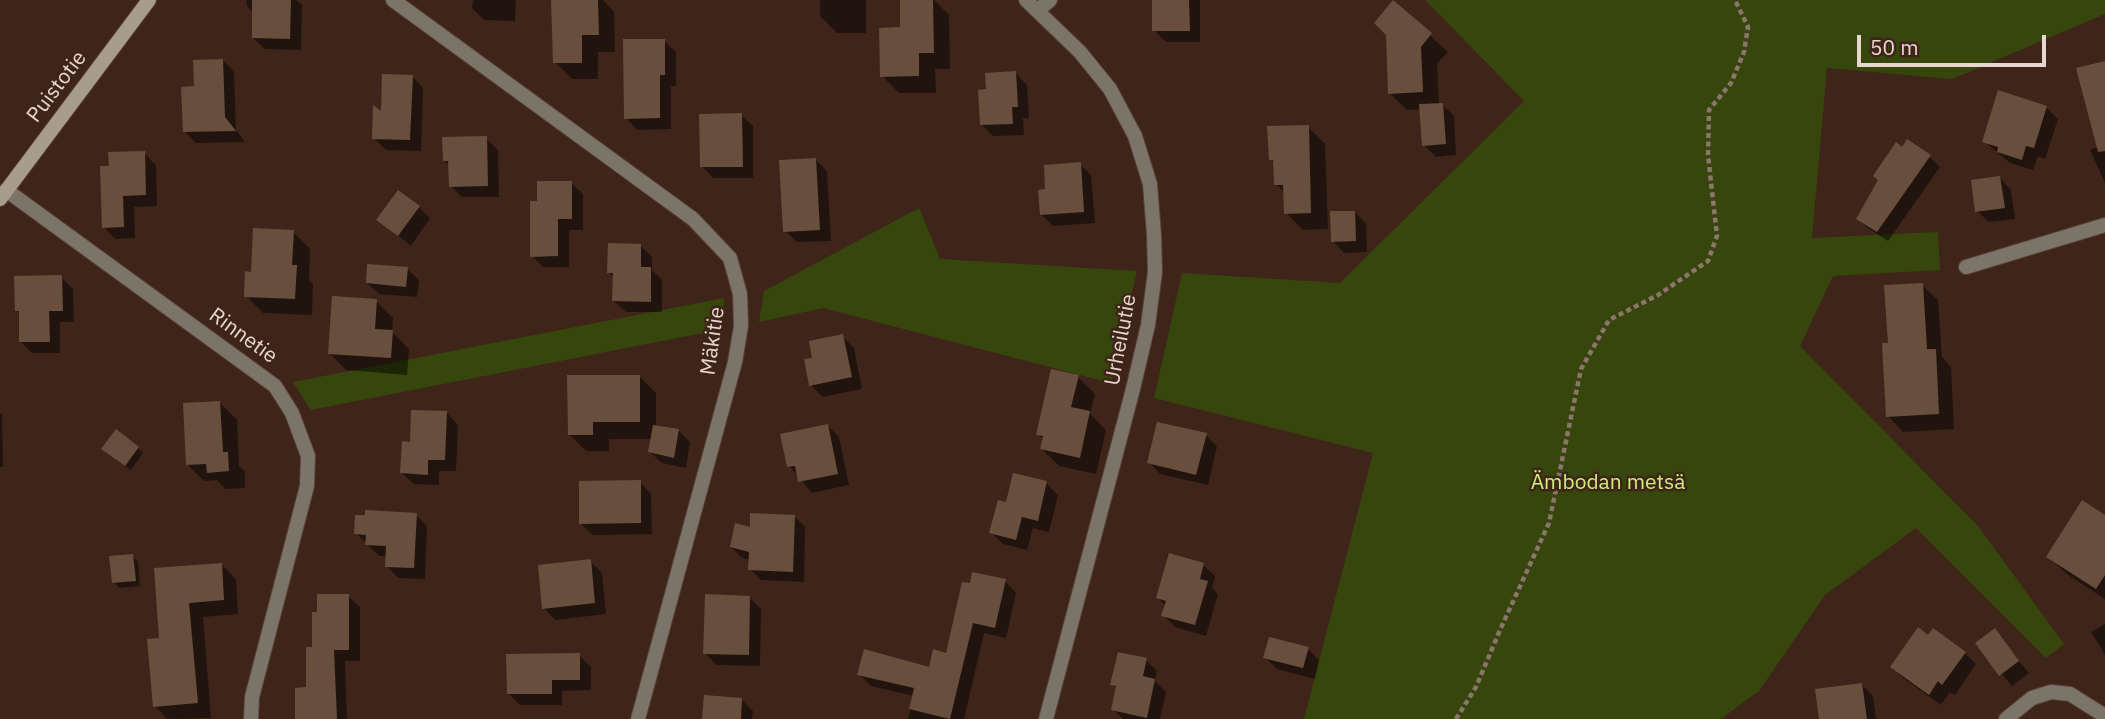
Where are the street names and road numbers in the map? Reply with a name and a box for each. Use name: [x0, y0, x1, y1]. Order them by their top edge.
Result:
street label: Puistotie: [22, 46, 92, 128]
street label: Urheilutie: [1100, 292, 1142, 388]
street label: Rinnetie: [204, 303, 282, 369]
street label: Mäkitie: [696, 305, 730, 377]

